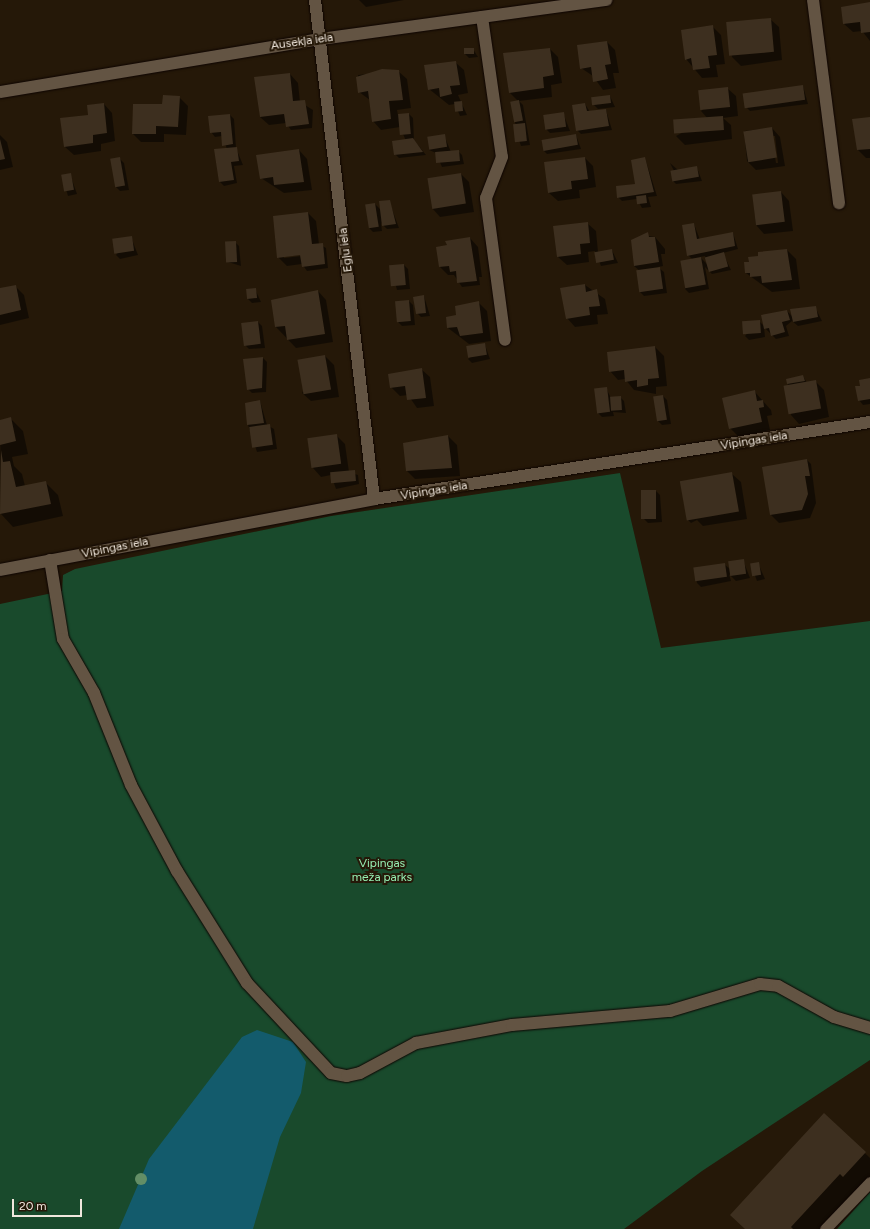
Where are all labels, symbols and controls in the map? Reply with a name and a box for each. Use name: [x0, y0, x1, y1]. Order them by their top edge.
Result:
street label: Ausekļa iela: [270, 31, 334, 53]
street label: Egļu iela: [336, 227, 356, 273]
street label: Vipingas iela: [720, 429, 788, 453]
street label: Vipingas iela: [400, 479, 468, 503]
street label: Vipingas iela: [81, 534, 149, 562]
park label: Vipingas meža parks: [352, 857, 412, 885]
scale bar: [14, 1191, 84, 1217]
text: 20 m: [19, 1199, 47, 1213]

